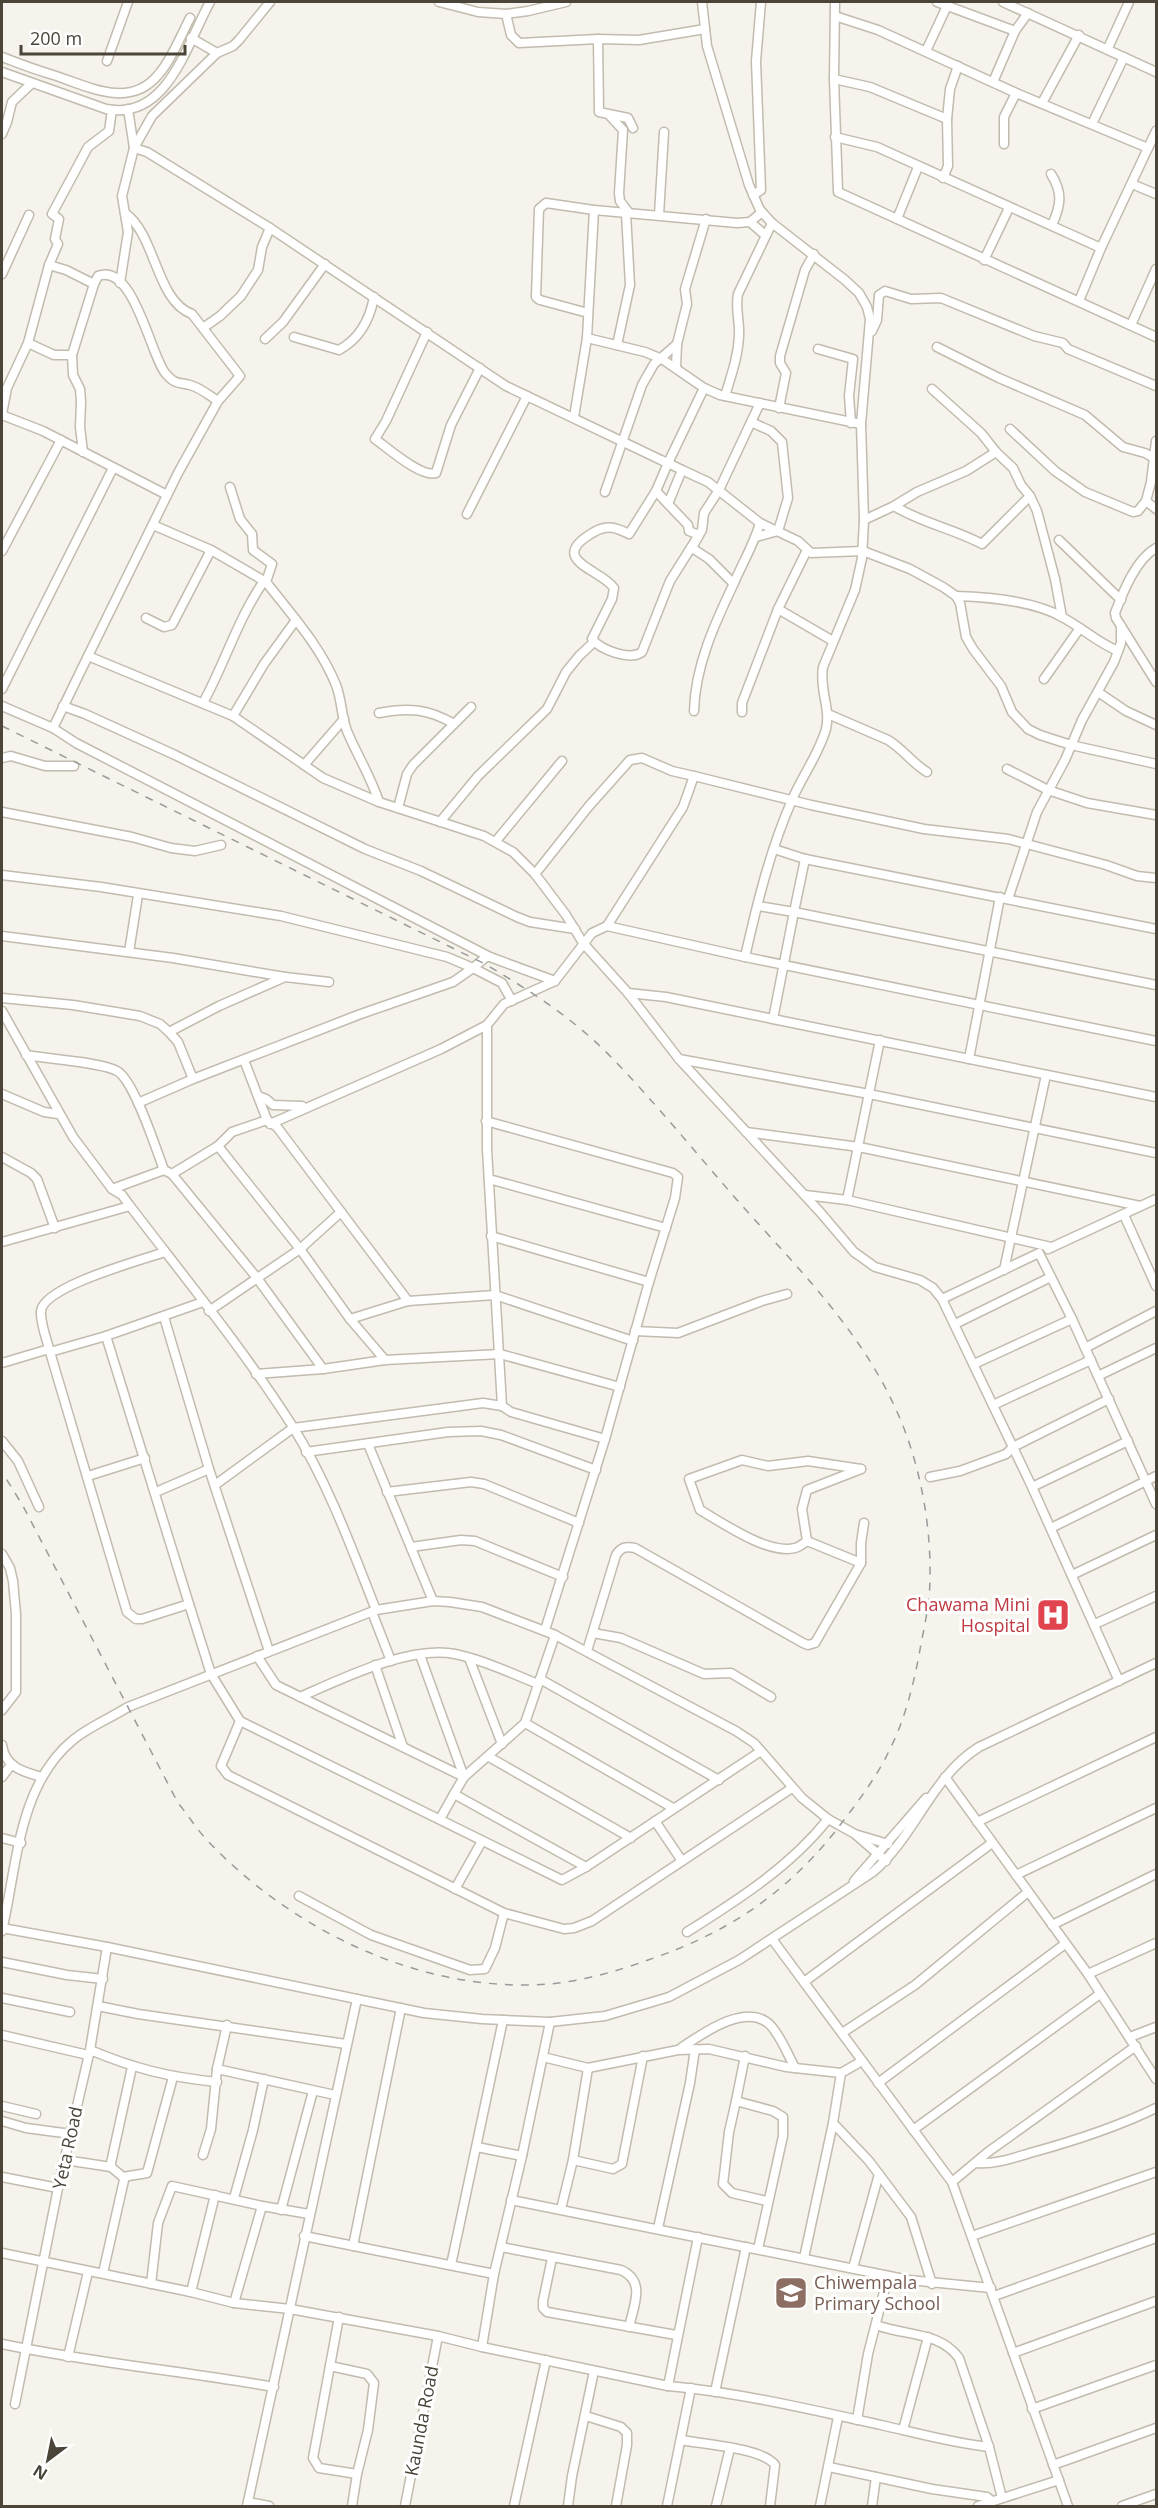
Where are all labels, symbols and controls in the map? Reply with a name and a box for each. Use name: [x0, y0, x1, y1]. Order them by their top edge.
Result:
scale bar: [21, 18, 184, 56]
text: 200 m: [30, 26, 82, 50]
place label: Chawama Mini Hospital: [906, 1592, 1030, 1637]
hospital icon: Chawama Mini Hospital: [1035, 1597, 1071, 1633]
street label: Yeta Road: [47, 2104, 88, 2191]
place label: Chiwempala Primary School: [814, 2270, 940, 2315]
school or university icon: Chiwempala Primary School: [773, 2275, 809, 2311]
street label: Kaunda Road: [399, 2364, 443, 2478]
north arrow: [18, 2430, 78, 2490]
text: N: [29, 2460, 51, 2485]

